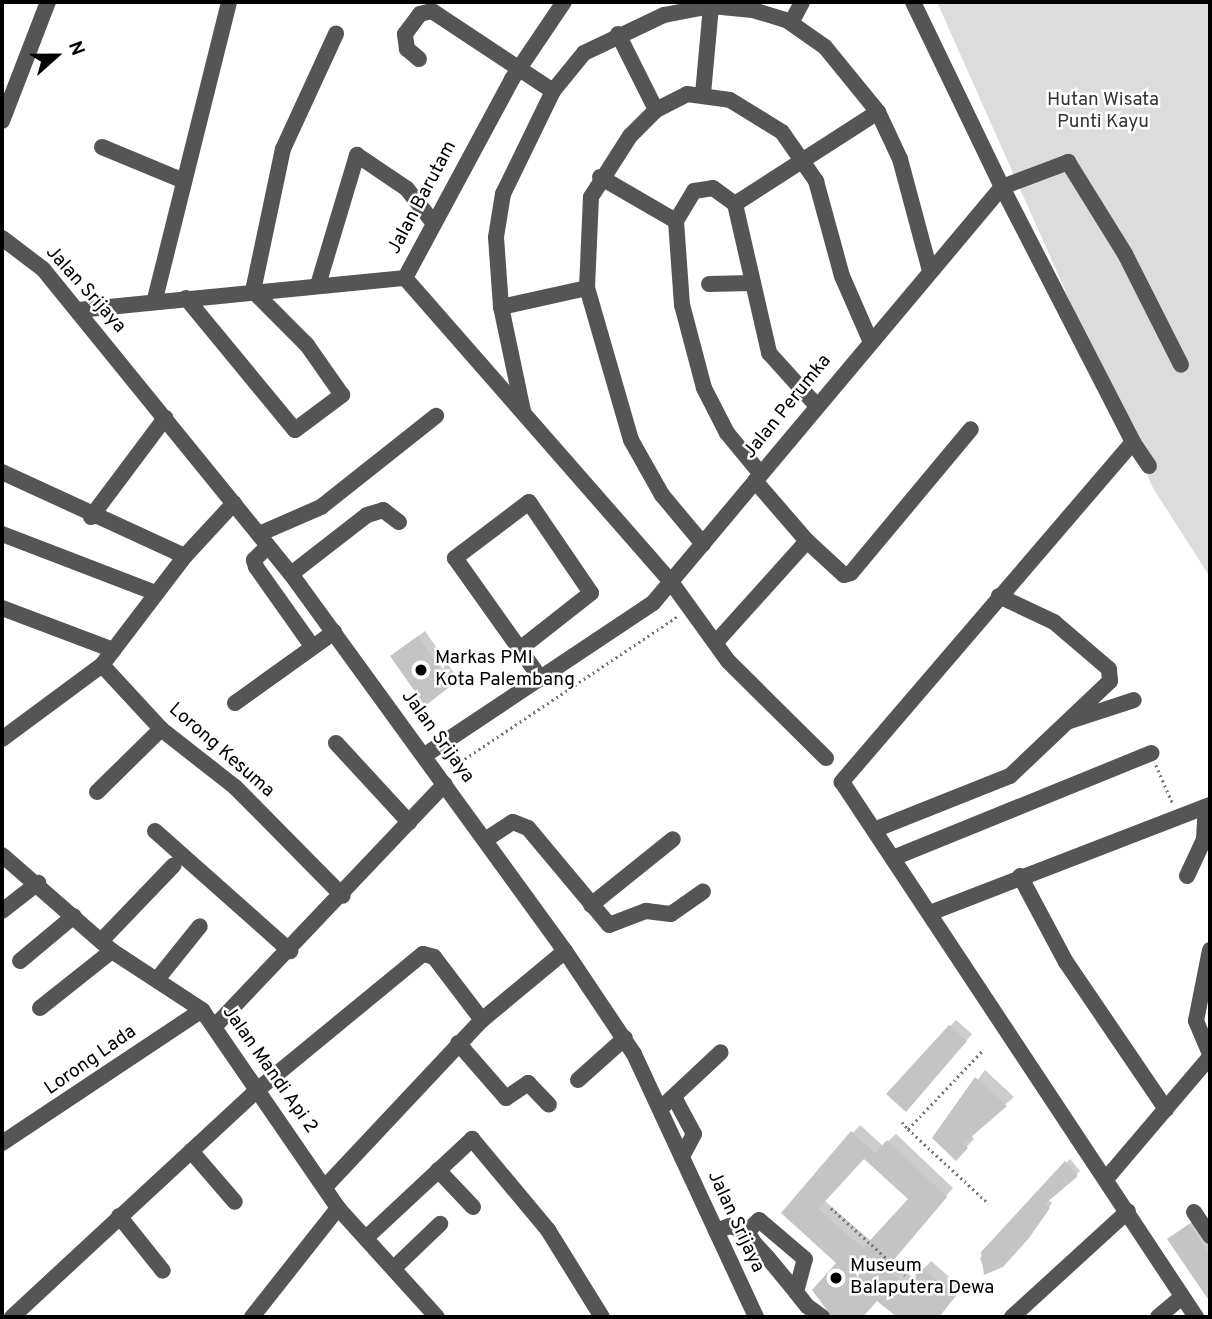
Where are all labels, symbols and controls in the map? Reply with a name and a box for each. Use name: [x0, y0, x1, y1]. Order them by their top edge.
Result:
north arrow: [21, 21, 91, 91]
text: N: [62, 38, 89, 59]
park label: Hutan Wisata Punti Kayu: [1047, 90, 1159, 134]
street label: Jalan Barutam: [384, 138, 462, 258]
street label: Jalan Srijaya: [40, 242, 130, 338]
street label: Jalan Perumka: [739, 351, 837, 463]
place label: Markas PMI Kota Palembang: [435, 648, 575, 692]
marker: Markas PMI Kota Palembang: [413, 662, 429, 678]
street label: Jalan Srijaya: [396, 686, 478, 788]
street label: Lorong Kesuma: [164, 699, 278, 803]
street label: Jalan Mandi Api 2: [216, 1002, 322, 1138]
street label: Lorong Lada: [41, 1021, 141, 1101]
street label: Jalan Srijaya: [702, 1168, 768, 1276]
place label: Museum Balaputera Dewa: [850, 1256, 994, 1300]
marker: Museum Balaputera Dewa: [828, 1270, 844, 1286]

